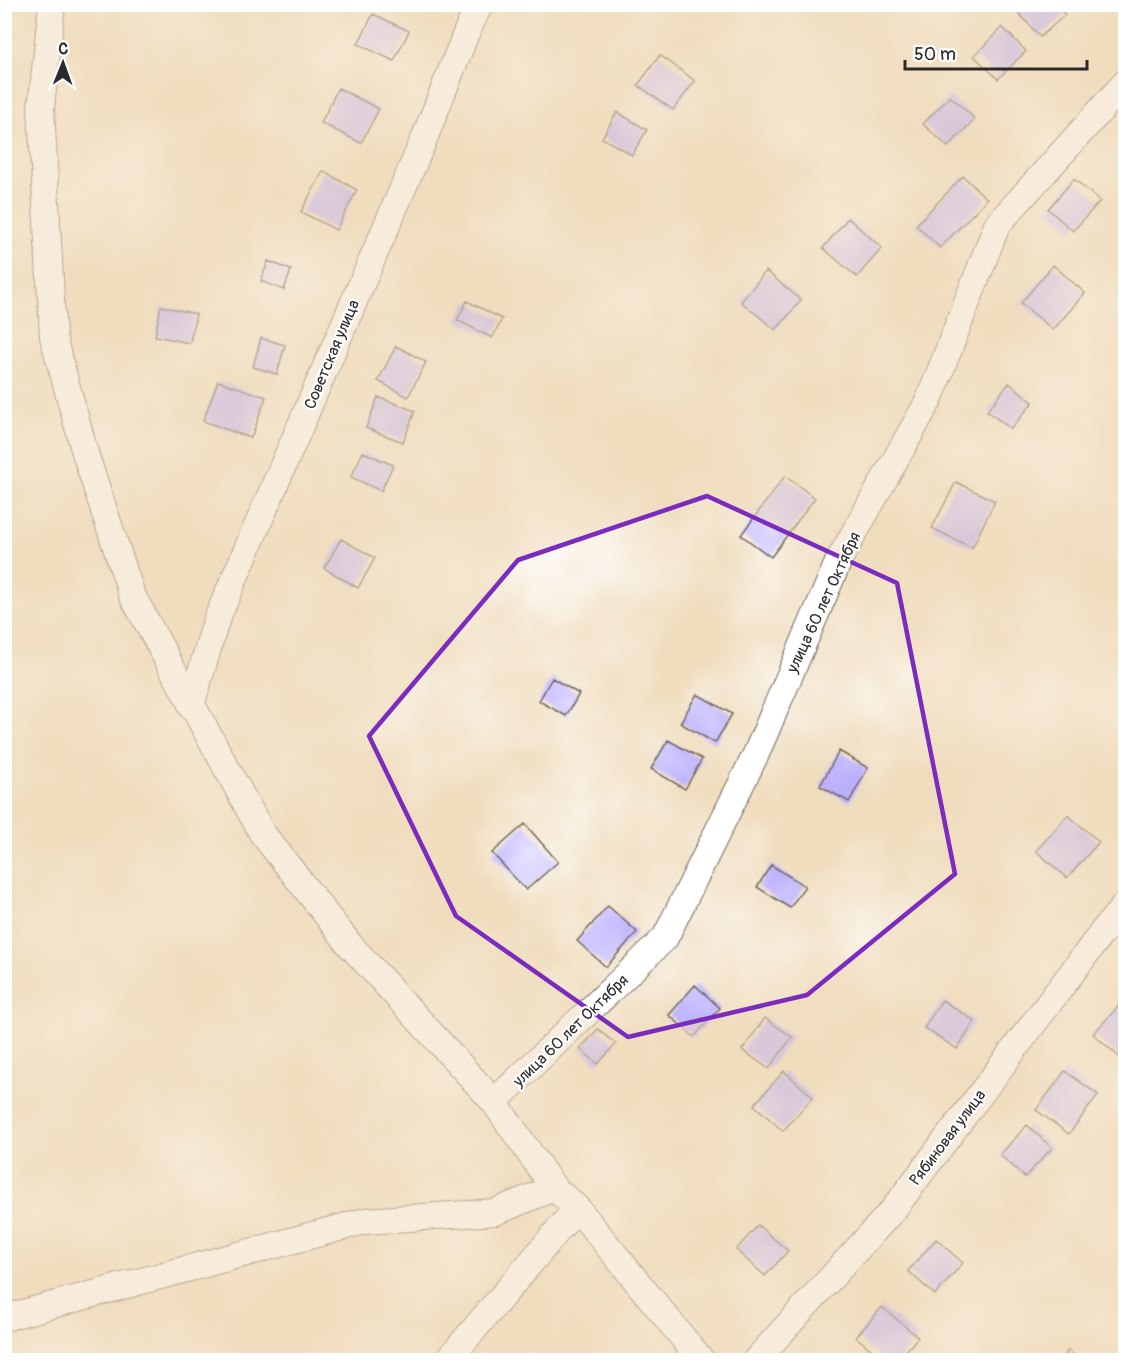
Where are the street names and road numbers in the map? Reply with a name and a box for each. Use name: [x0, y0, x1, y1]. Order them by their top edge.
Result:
street label: Советская улица: [300, 297, 364, 412]
street label: улица 60 лет Октября: [782, 529, 865, 677]
street label: улица 60 лет Октября: [508, 970, 633, 1092]
street label: Рябиновая улица: [905, 1086, 990, 1189]

